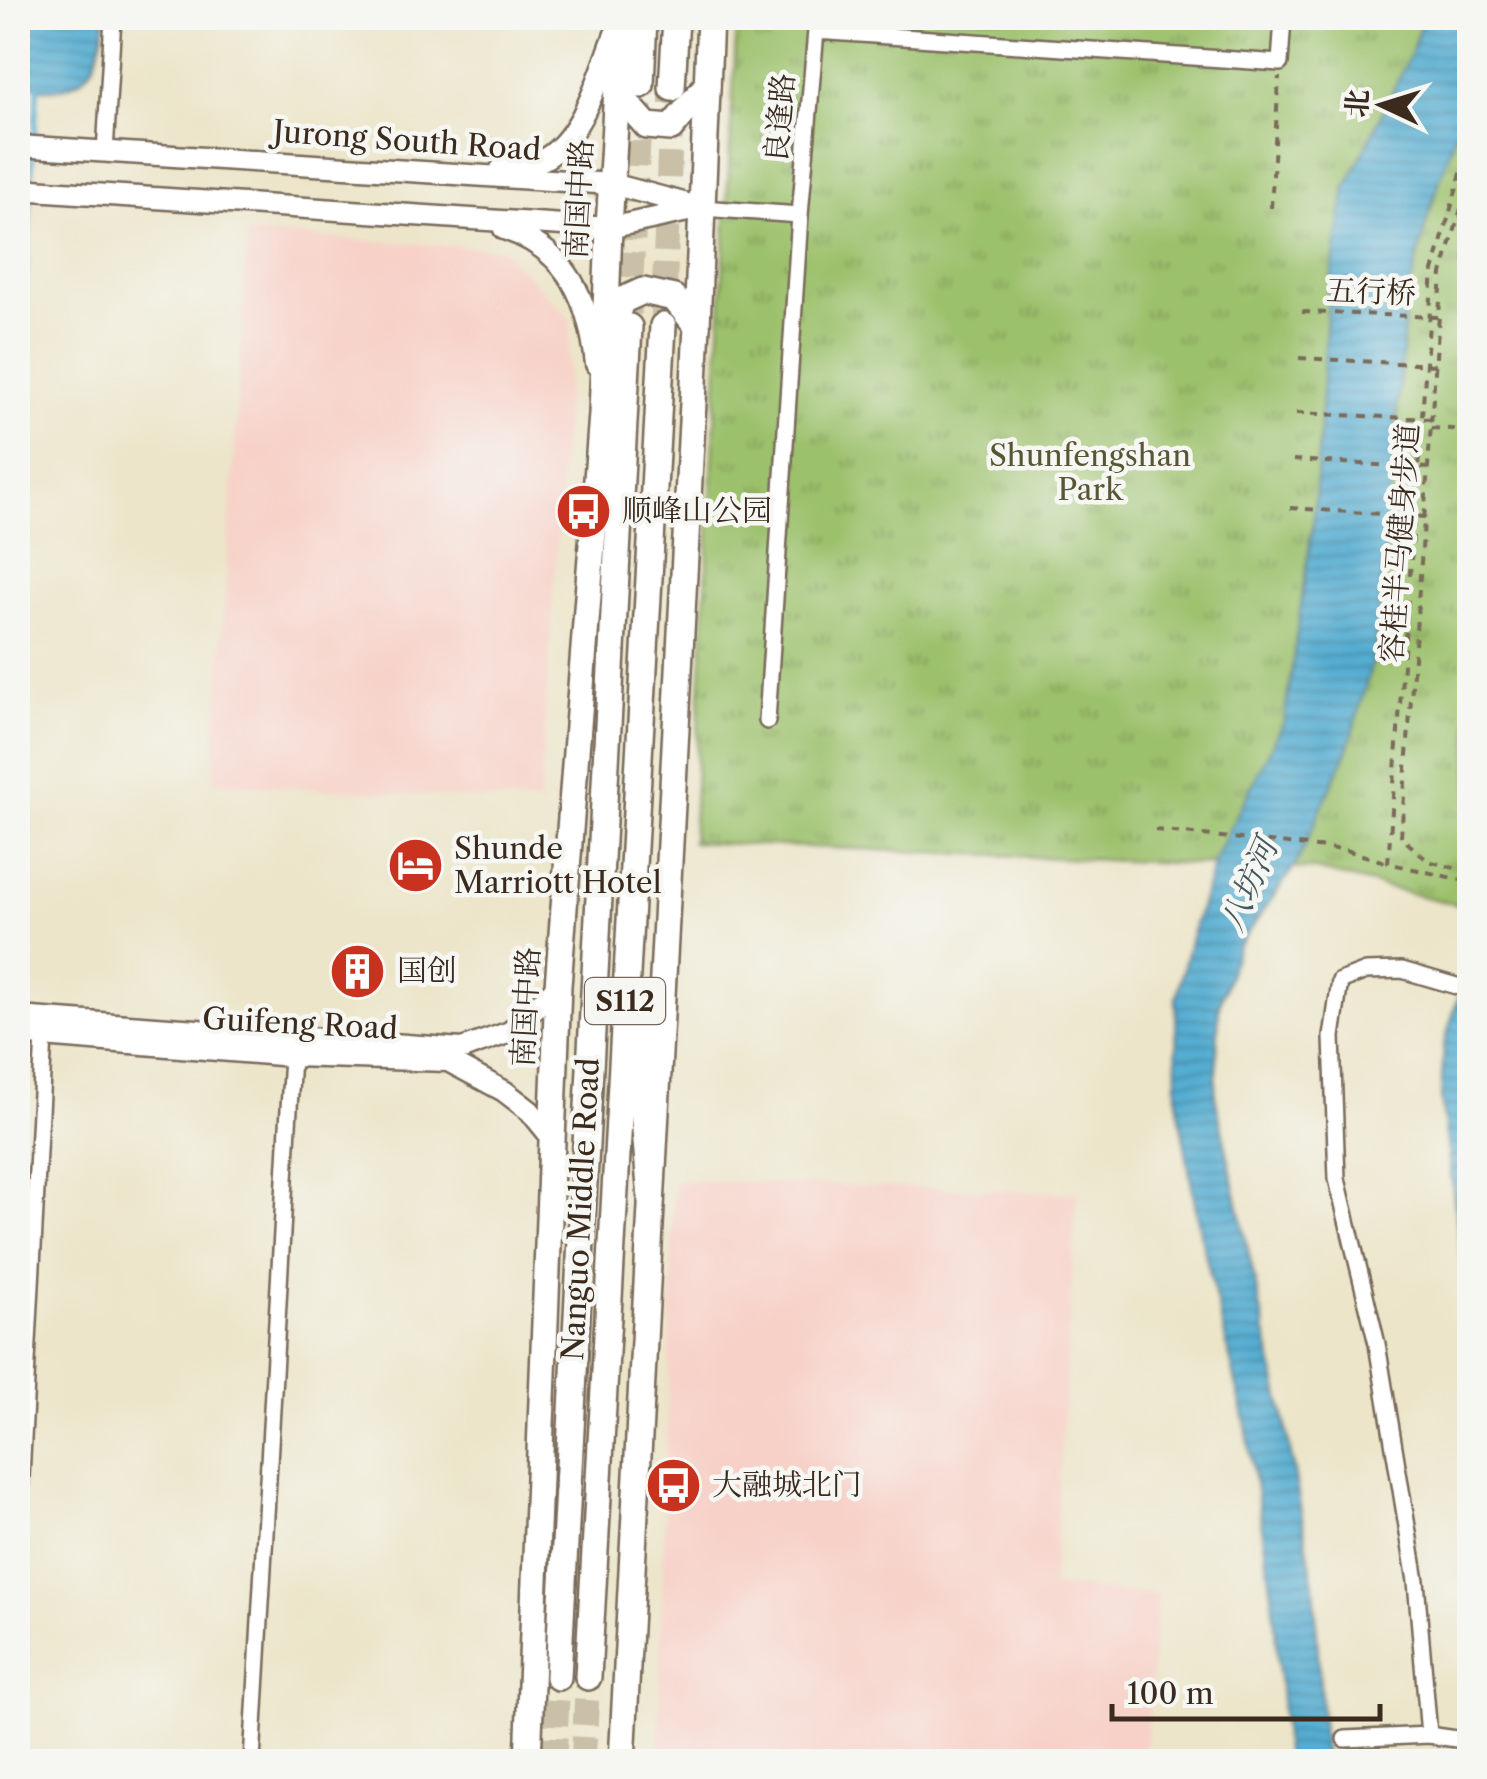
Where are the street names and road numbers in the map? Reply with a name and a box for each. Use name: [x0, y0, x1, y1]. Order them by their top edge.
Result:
street label: 良逢路: [757, 72, 802, 164]
street label: Jurong South Road: [268, 112, 542, 168]
street label: 南国中路: [557, 138, 600, 260]
street label: 五行桥: [1325, 271, 1417, 312]
street label: 容桂半马健身步道: [1373, 422, 1426, 664]
street label: 南国中路: [504, 946, 547, 1068]
road number: S112: [585, 978, 665, 1024]
street label: Guifeng Road: [201, 1000, 399, 1047]
street label: Nanguo Middle Road: [554, 1057, 607, 1361]

